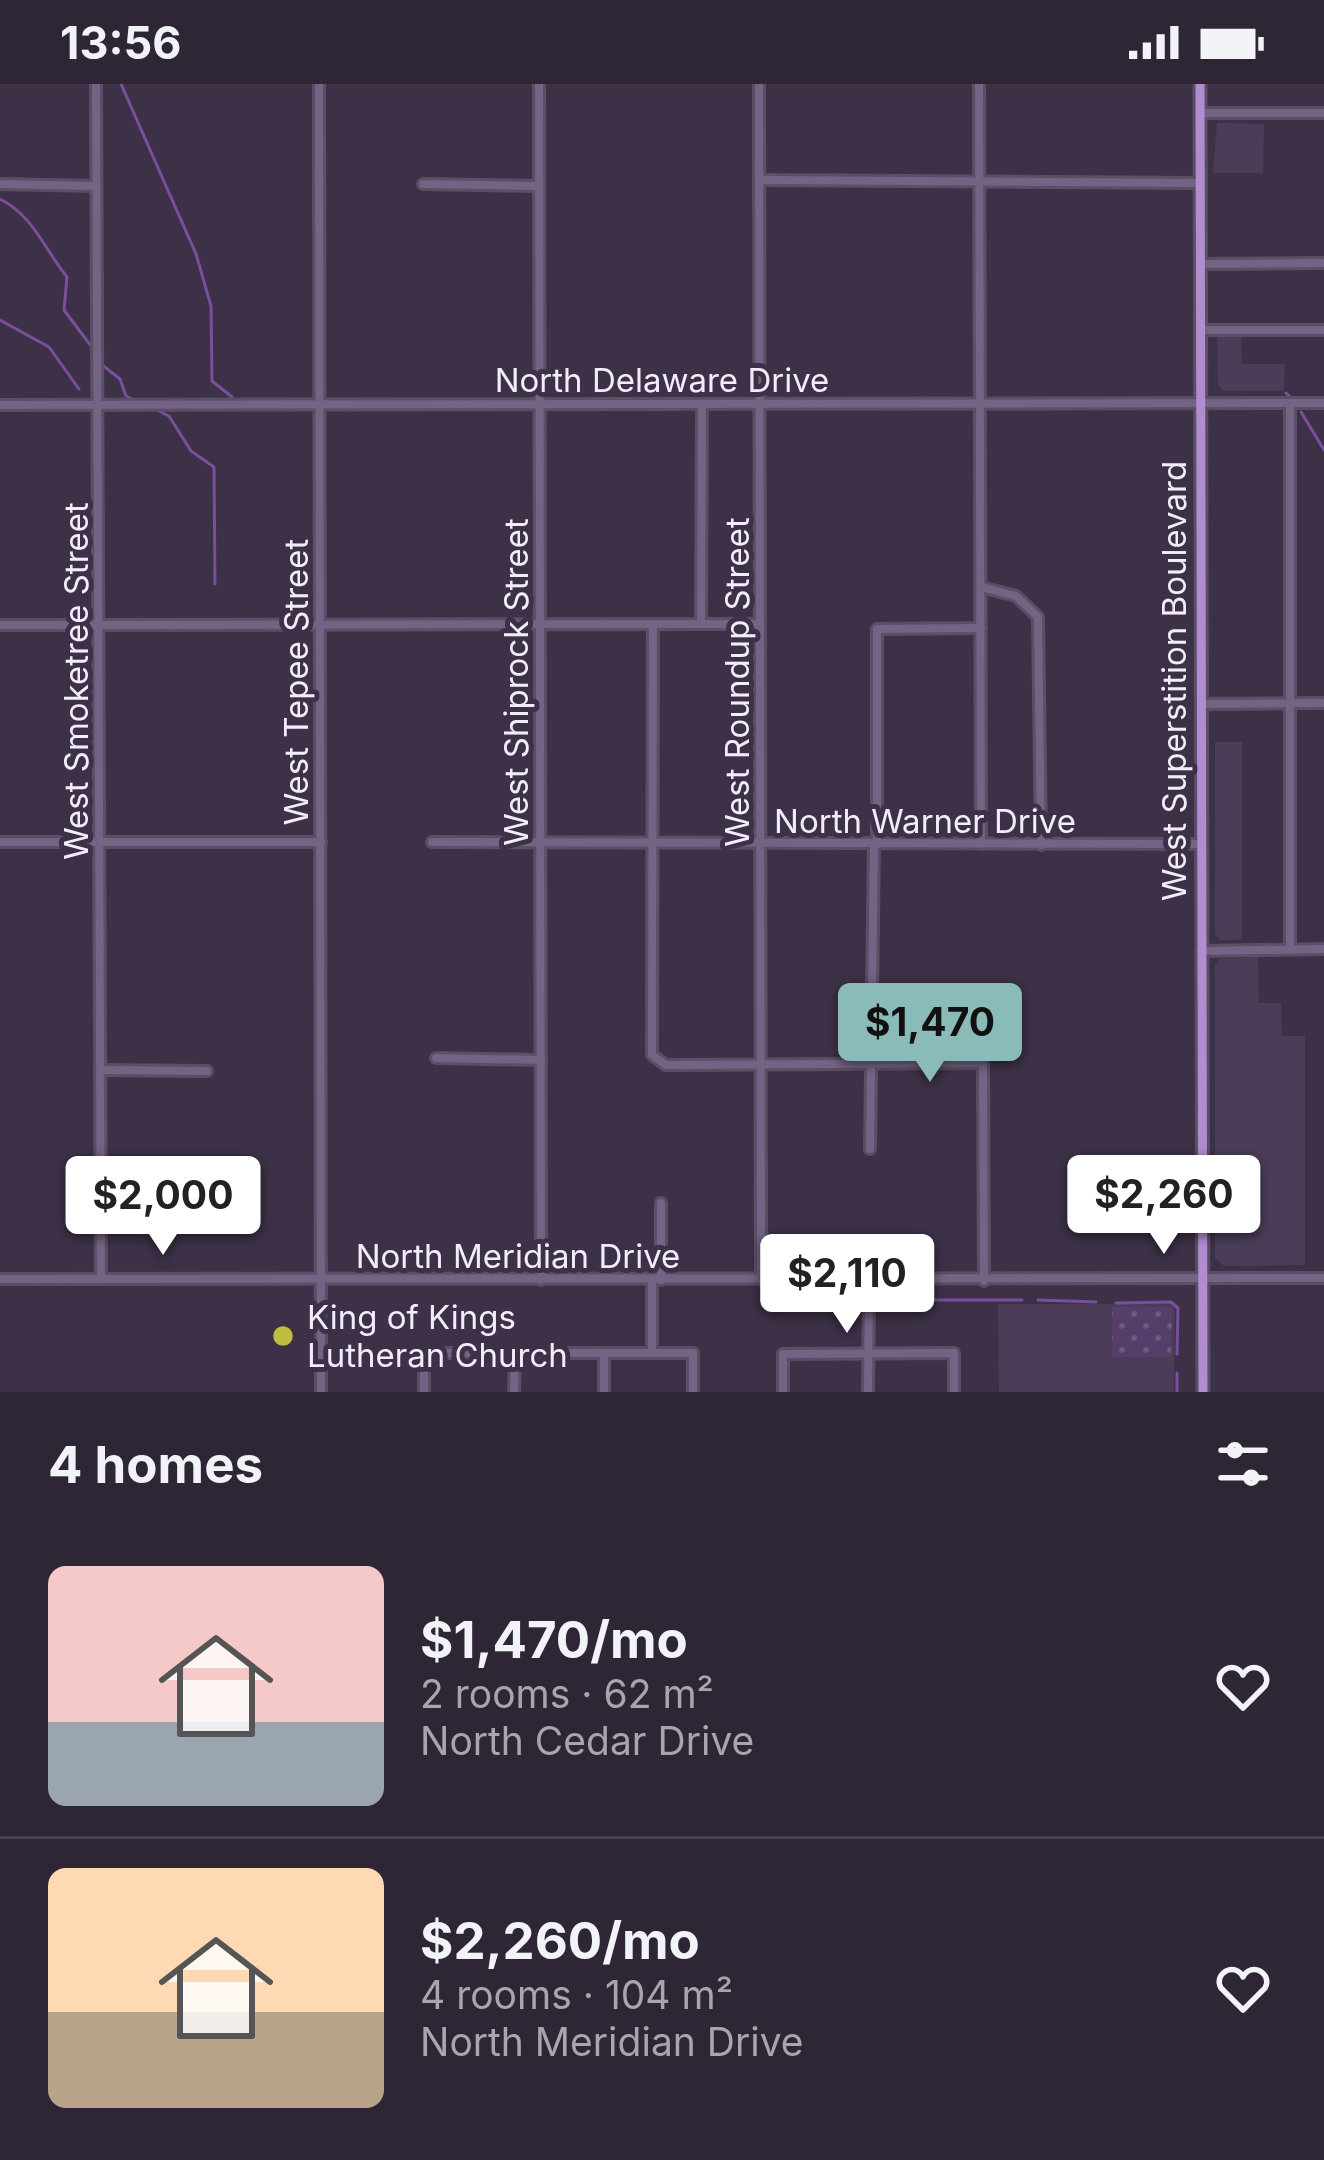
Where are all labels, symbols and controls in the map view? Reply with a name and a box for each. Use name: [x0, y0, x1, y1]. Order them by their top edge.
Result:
text: 13:56: [60, 15, 181, 70]
street label: North Delaware Drive: [495, 360, 829, 400]
street label: West Superstition Boulevard: [1154, 461, 1194, 901]
street label: West Smoketree Street: [56, 502, 96, 860]
street label: West Roundup Street: [717, 517, 757, 847]
street label: West Shiprock Street: [496, 518, 536, 846]
street label: West Tepee Street: [276, 538, 316, 825]
street label: North Warner Drive: [774, 801, 1076, 841]
pin: $1,470: [832, 983, 1028, 1085]
text: $1,470: [865, 998, 995, 1045]
pin: $2,260: [1066, 1155, 1262, 1257]
pin: $2,000: [65, 1156, 261, 1258]
text: $2,260: [1094, 1170, 1234, 1217]
text: $2,000: [93, 1171, 233, 1218]
pin: $2,110: [749, 1234, 945, 1336]
street label: North Meridian Drive: [356, 1236, 680, 1276]
text: $2,110: [787, 1249, 907, 1296]
place label: King of Kings Lutheran Church: [307, 1297, 568, 1375]
marker: King of Kings Lutheran Church: [270, 1323, 296, 1349]
icon: filters: [1210, 1431, 1276, 1497]
text: 4 homes: [48, 1434, 263, 1495]
text: $1,470/mo: [420, 1609, 688, 1670]
icon: home: [144, 1614, 288, 1758]
icon: heart: [1210, 1653, 1276, 1719]
text: 2 rooms · 62 m²: [420, 1670, 714, 1717]
text: North Cedar Drive: [420, 1717, 754, 1764]
text: $2,260/mo: [420, 1910, 700, 1971]
icon: home: [144, 1916, 288, 2060]
icon: heart: [1210, 1955, 1276, 2021]
text: 4 rooms · 104 m²: [420, 1971, 733, 2018]
text: North Meridian Drive: [420, 2018, 804, 2065]

